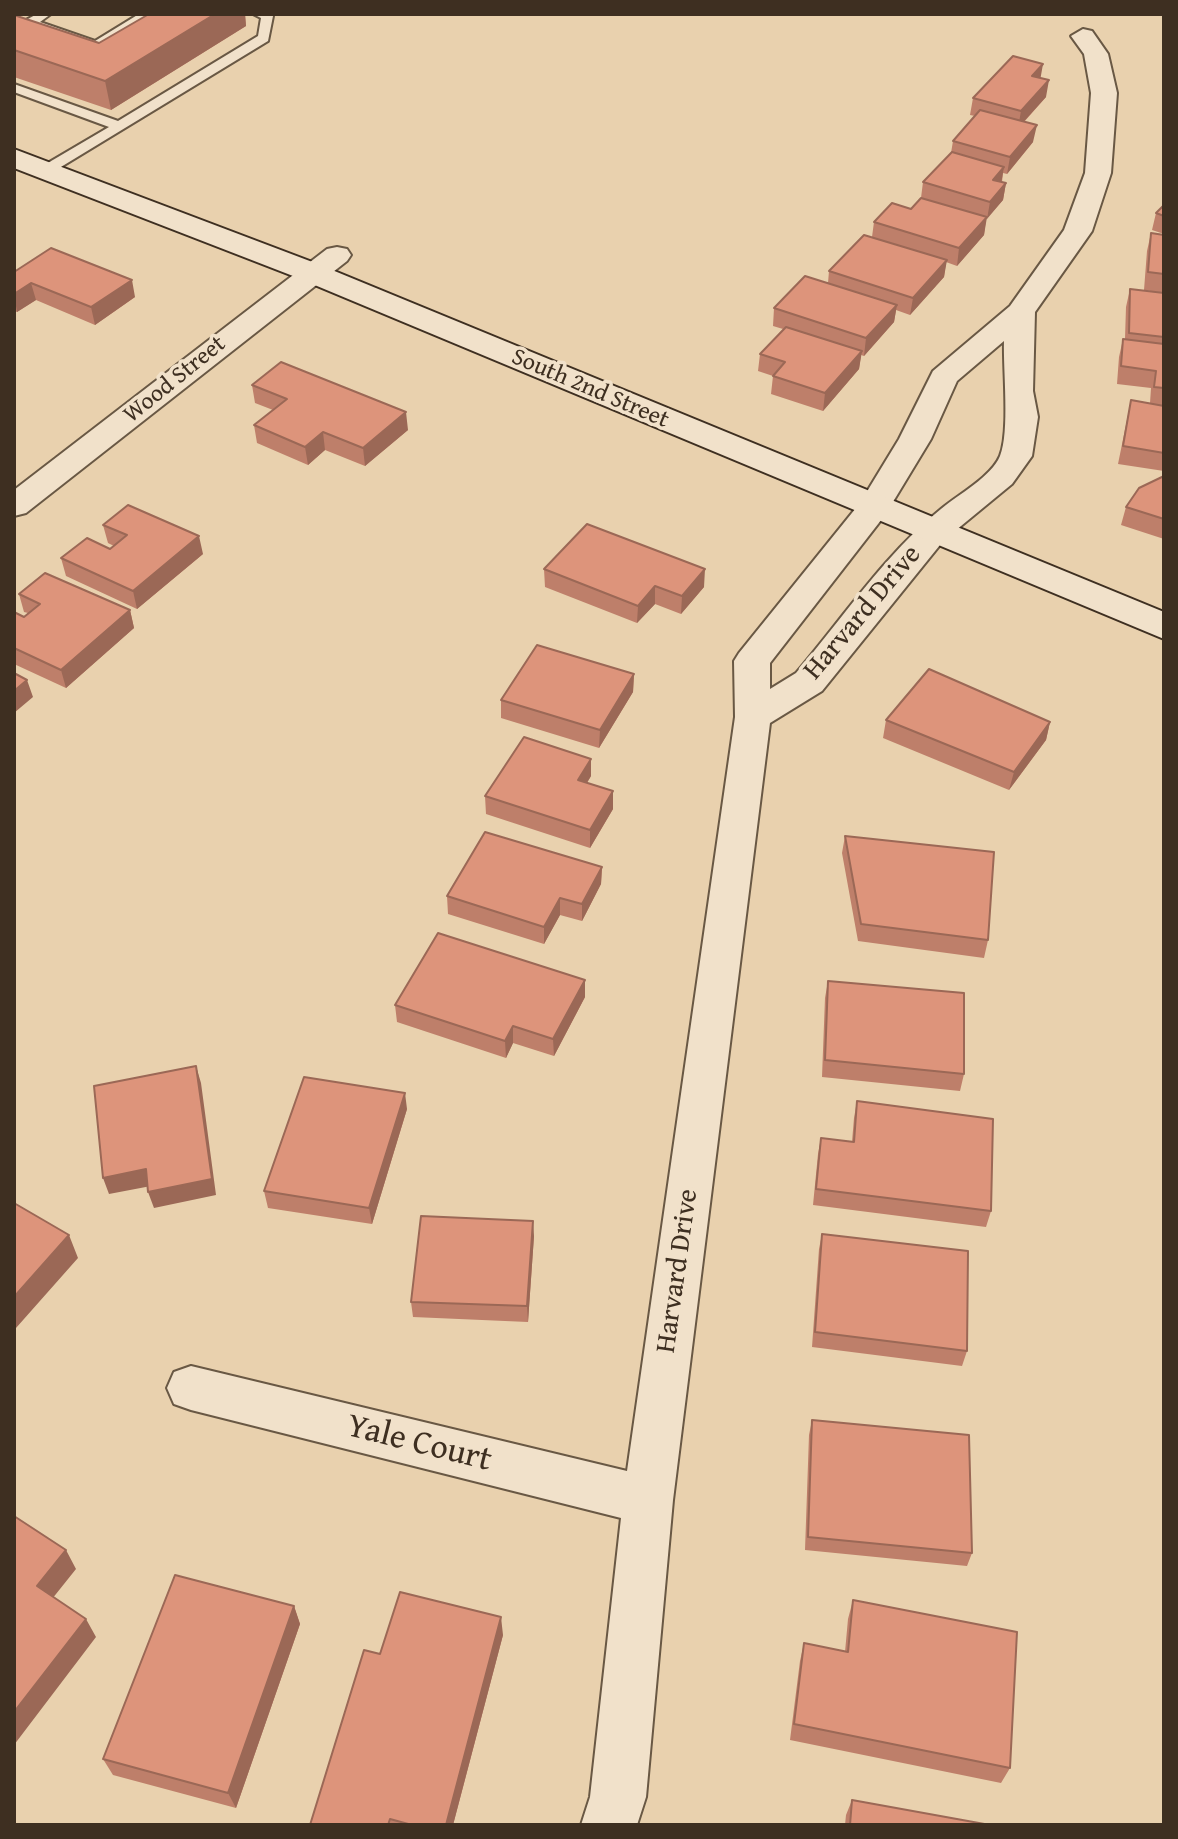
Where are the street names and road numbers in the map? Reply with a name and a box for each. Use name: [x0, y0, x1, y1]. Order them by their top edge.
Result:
street label: Wood Street: [118, 330, 232, 430]
street label: South 2nd Street: [507, 343, 673, 435]
street label: Harvard Drive: [797, 539, 929, 687]
street label: Harvard Drive: [650, 1187, 706, 1355]
street label: Yale Court: [342, 1406, 496, 1482]

